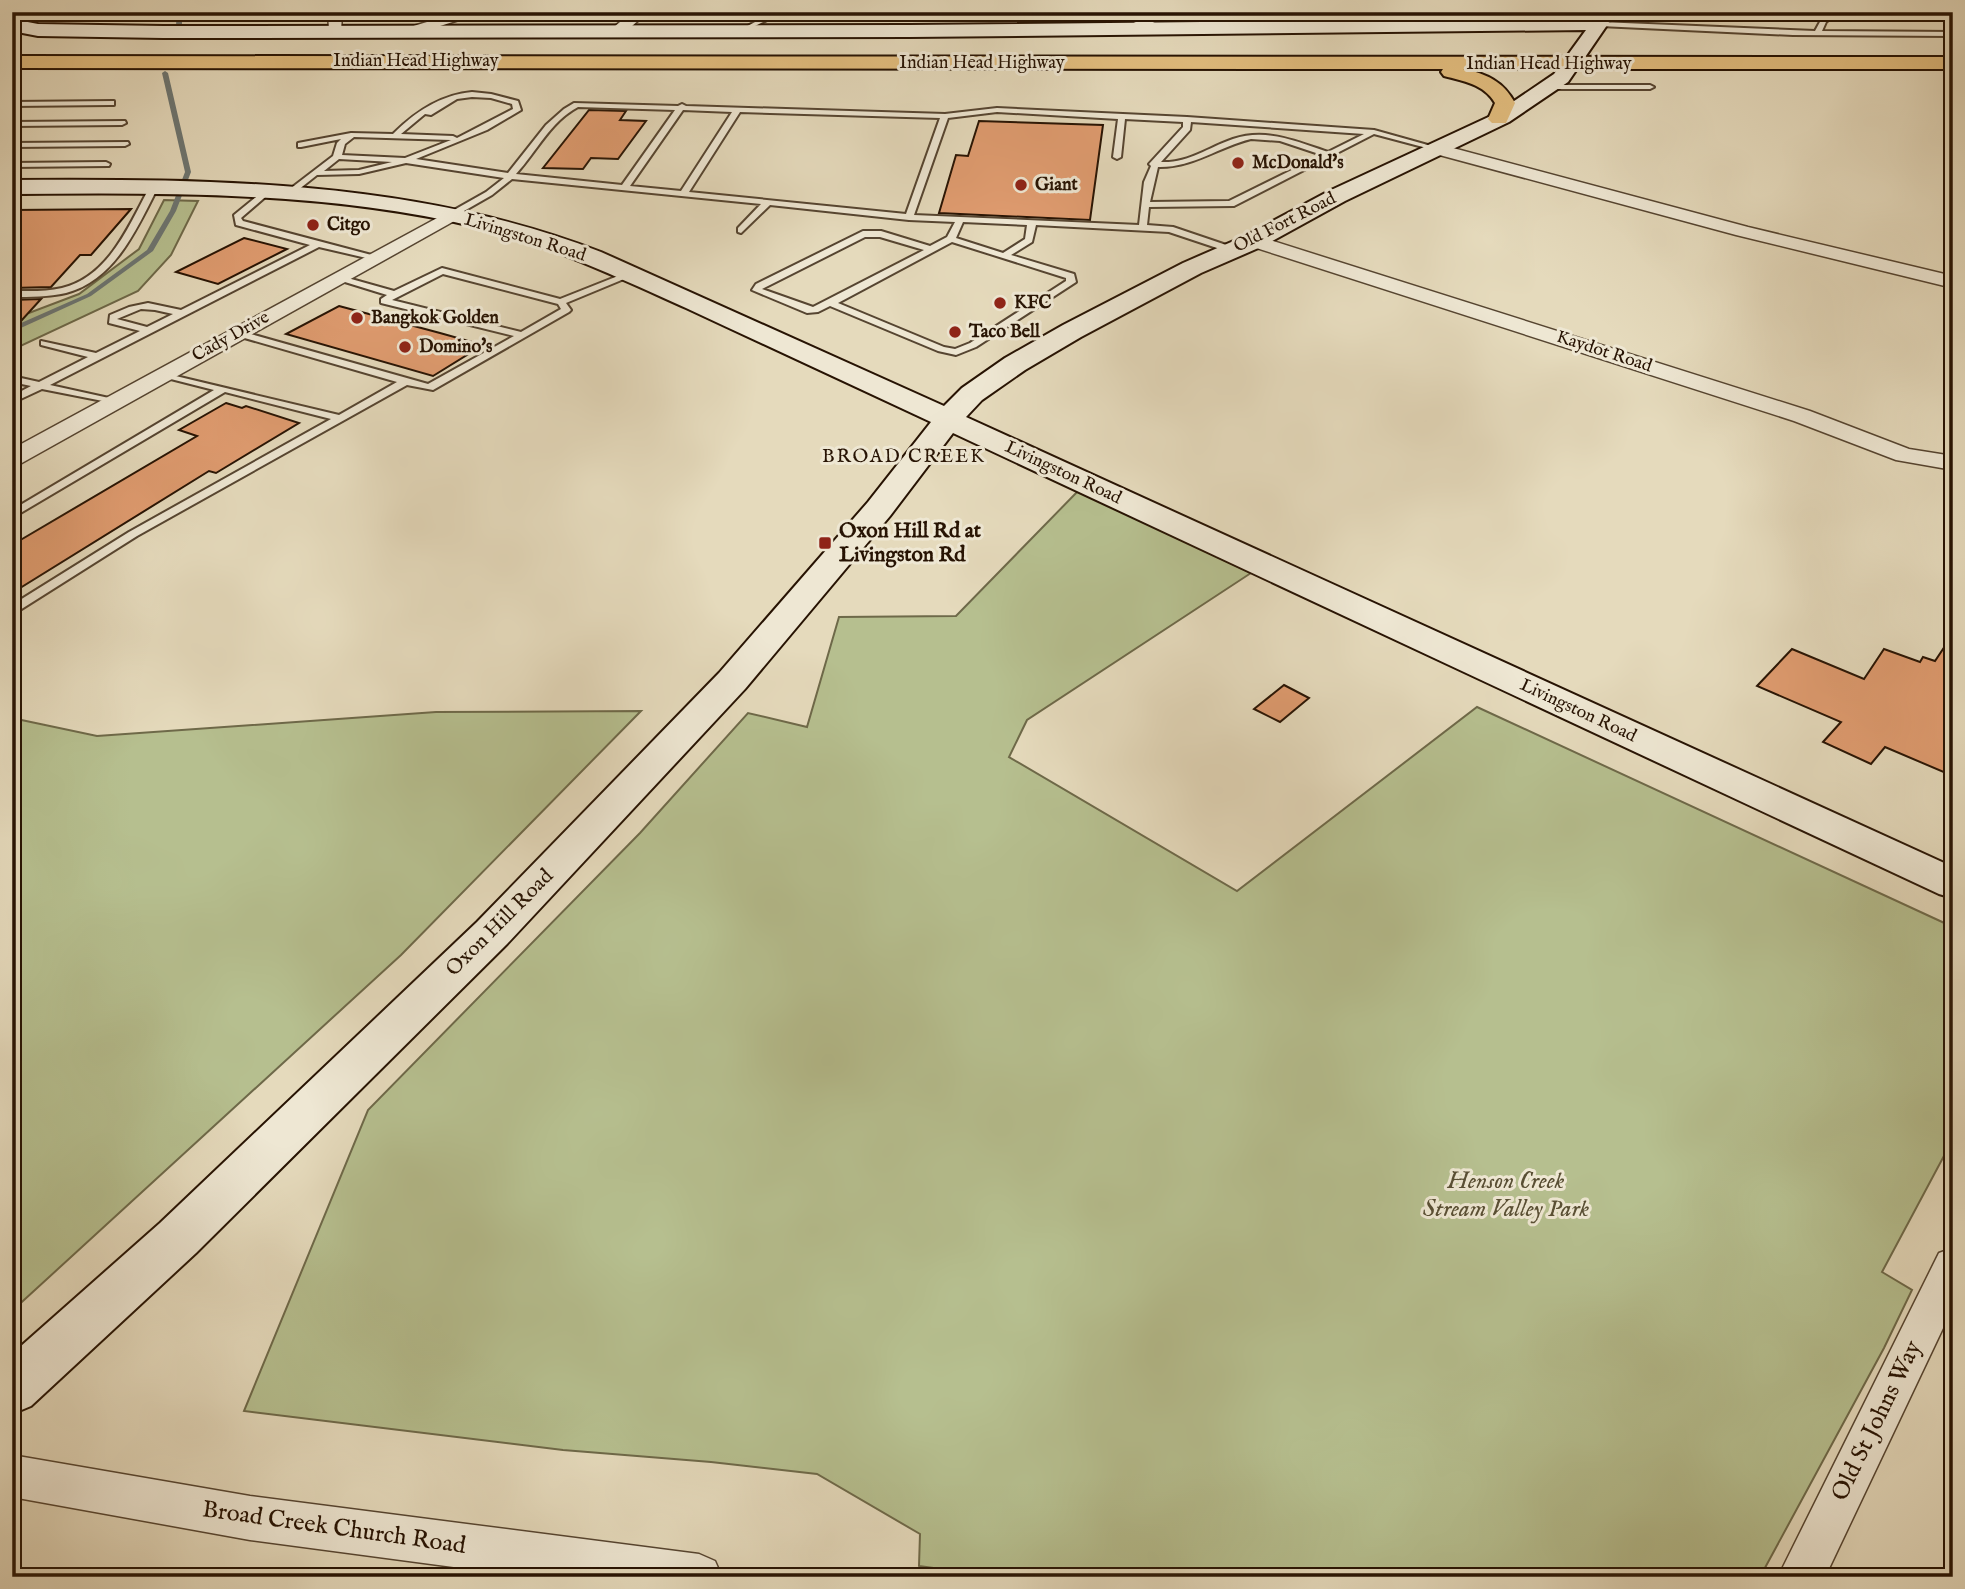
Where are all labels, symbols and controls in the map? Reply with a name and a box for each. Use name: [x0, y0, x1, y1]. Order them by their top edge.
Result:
street label: Indian Head Highway: [333, 50, 499, 73]
street label: Indian Head Highway: [899, 52, 1065, 75]
street label: Indian Head Highway: [1466, 53, 1632, 76]
place label: McDonald's: [1252, 152, 1344, 175]
marker: McDonald's: [1230, 155, 1246, 171]
place label: Giant: [1035, 174, 1078, 197]
marker: Giant: [1013, 177, 1029, 193]
street label: Old Fort Road: [1230, 187, 1340, 259]
street label: Livingston Road: [461, 209, 589, 268]
place label: Citgo: [327, 214, 370, 237]
marker: Citgo: [305, 217, 321, 233]
place label: KFC: [1014, 292, 1051, 315]
marker: KFC: [992, 295, 1008, 311]
street label: Cady Drive: [188, 306, 274, 368]
place label: Bangkok Golden: [371, 307, 499, 330]
marker: Bangkok Golden: [349, 310, 365, 326]
place label: Taco Bell: [968, 321, 1041, 344]
marker: Taco Bell: [947, 324, 963, 340]
street label: Kaydot Road: [1553, 326, 1655, 378]
place label: Domino's: [419, 336, 493, 359]
marker: Domino's: [397, 339, 413, 355]
street label: Livingston Road: [1001, 436, 1125, 510]
district label: BROAD CREEK: [822, 445, 986, 469]
place label: Oxon Hill Rd at Livingston Rd: [839, 518, 982, 569]
marker: Oxon Hill Rd at Livingston Rd: [817, 535, 833, 551]
street label: Livingston Road: [1516, 674, 1640, 748]
street label: Oxon Hill Road: [440, 863, 560, 983]
park label: Henson Creek Stream Valley Park: [1423, 1166, 1590, 1225]
street label: Old St Johns Way: [1825, 1336, 1929, 1506]
street label: Broad Creek Church Road: [200, 1494, 468, 1562]

